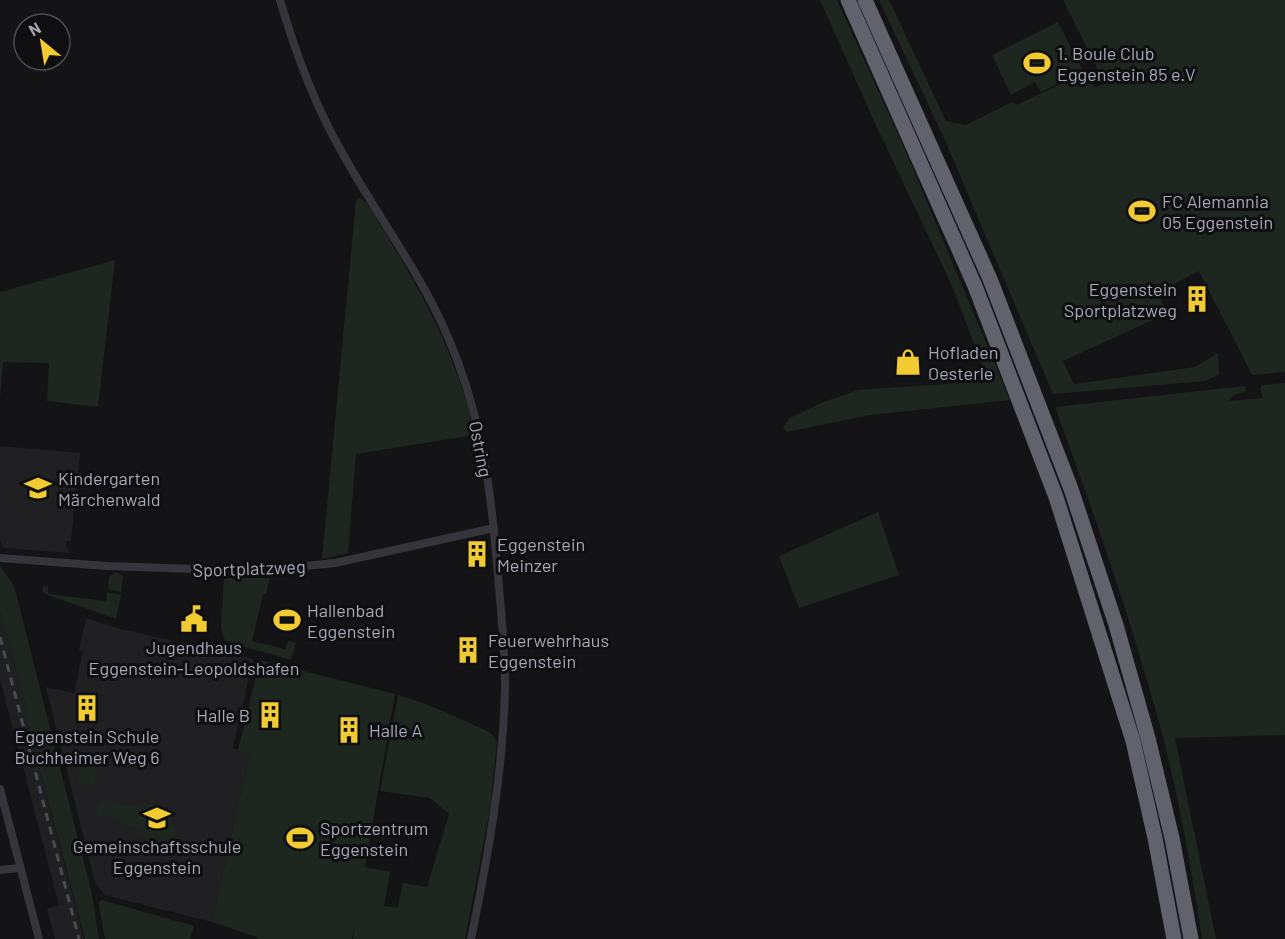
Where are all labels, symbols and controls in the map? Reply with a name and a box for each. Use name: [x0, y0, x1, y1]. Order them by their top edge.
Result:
north arrow: [12, 12, 72, 72]
text: N: [25, 18, 44, 39]
place label: 1. Boule Club Eggenstein 85 e.V: [1057, 42, 1196, 85]
sports icon: 1. Boule Club Eggenstein 85 e.V: [1022, 48, 1052, 78]
place label: FC Alemannia 05 Eggenstein: [1162, 190, 1273, 233]
sports icon: FC Alemannia 05 Eggenstein: [1127, 196, 1157, 226]
place label: Eggenstein Sportplatzweg: [1064, 278, 1177, 321]
building icon: Eggenstein Sportplatzweg: [1182, 284, 1212, 314]
place label: Hofladen Oesterle: [928, 341, 998, 384]
shop icon: Hofladen Oesterle: [893, 347, 923, 377]
street label: Ostring: [465, 419, 497, 479]
place label: Kindergarten Märchenwald: [58, 467, 161, 510]
school or university icon: Kindergarten Märchenwald: [23, 473, 53, 503]
place label: Eggenstein Meinzer: [497, 533, 585, 576]
building icon: Eggenstein Meinzer: [462, 539, 492, 569]
street label: Sportplatzweg: [192, 555, 306, 581]
place label: Hallenbad Eggenstein: [307, 599, 395, 642]
public building icon: Jugendhaus Eggenstein-Leopoldshafen: [179, 604, 209, 634]
sports icon: Hallenbad Eggenstein: [272, 605, 302, 635]
place label: Feuerwehrhaus Eggenstein: [488, 629, 609, 672]
building icon: Feuerwehrhaus Eggenstein: [453, 635, 483, 665]
place label: Jugendhaus Eggenstein-Leopoldshafen: [89, 636, 299, 679]
building icon: Eggenstein Schule Buchheimer Weg 6: [72, 693, 102, 723]
building icon: Halle B: [255, 700, 285, 730]
place label: Halle B: [196, 704, 250, 726]
building icon: Halle A: [334, 715, 364, 745]
place label: Halle A: [369, 719, 422, 741]
place label: Eggenstein Schule Buchheimer Weg 6: [14, 725, 160, 768]
school or university icon: Gemeinschaftsschule Eggenstein: [142, 803, 172, 833]
place label: Sportzentrum Eggenstein: [320, 817, 428, 860]
sports icon: Sportzentrum Eggenstein: [285, 823, 315, 853]
place label: Gemeinschaftsschule Eggenstein: [73, 835, 241, 878]

